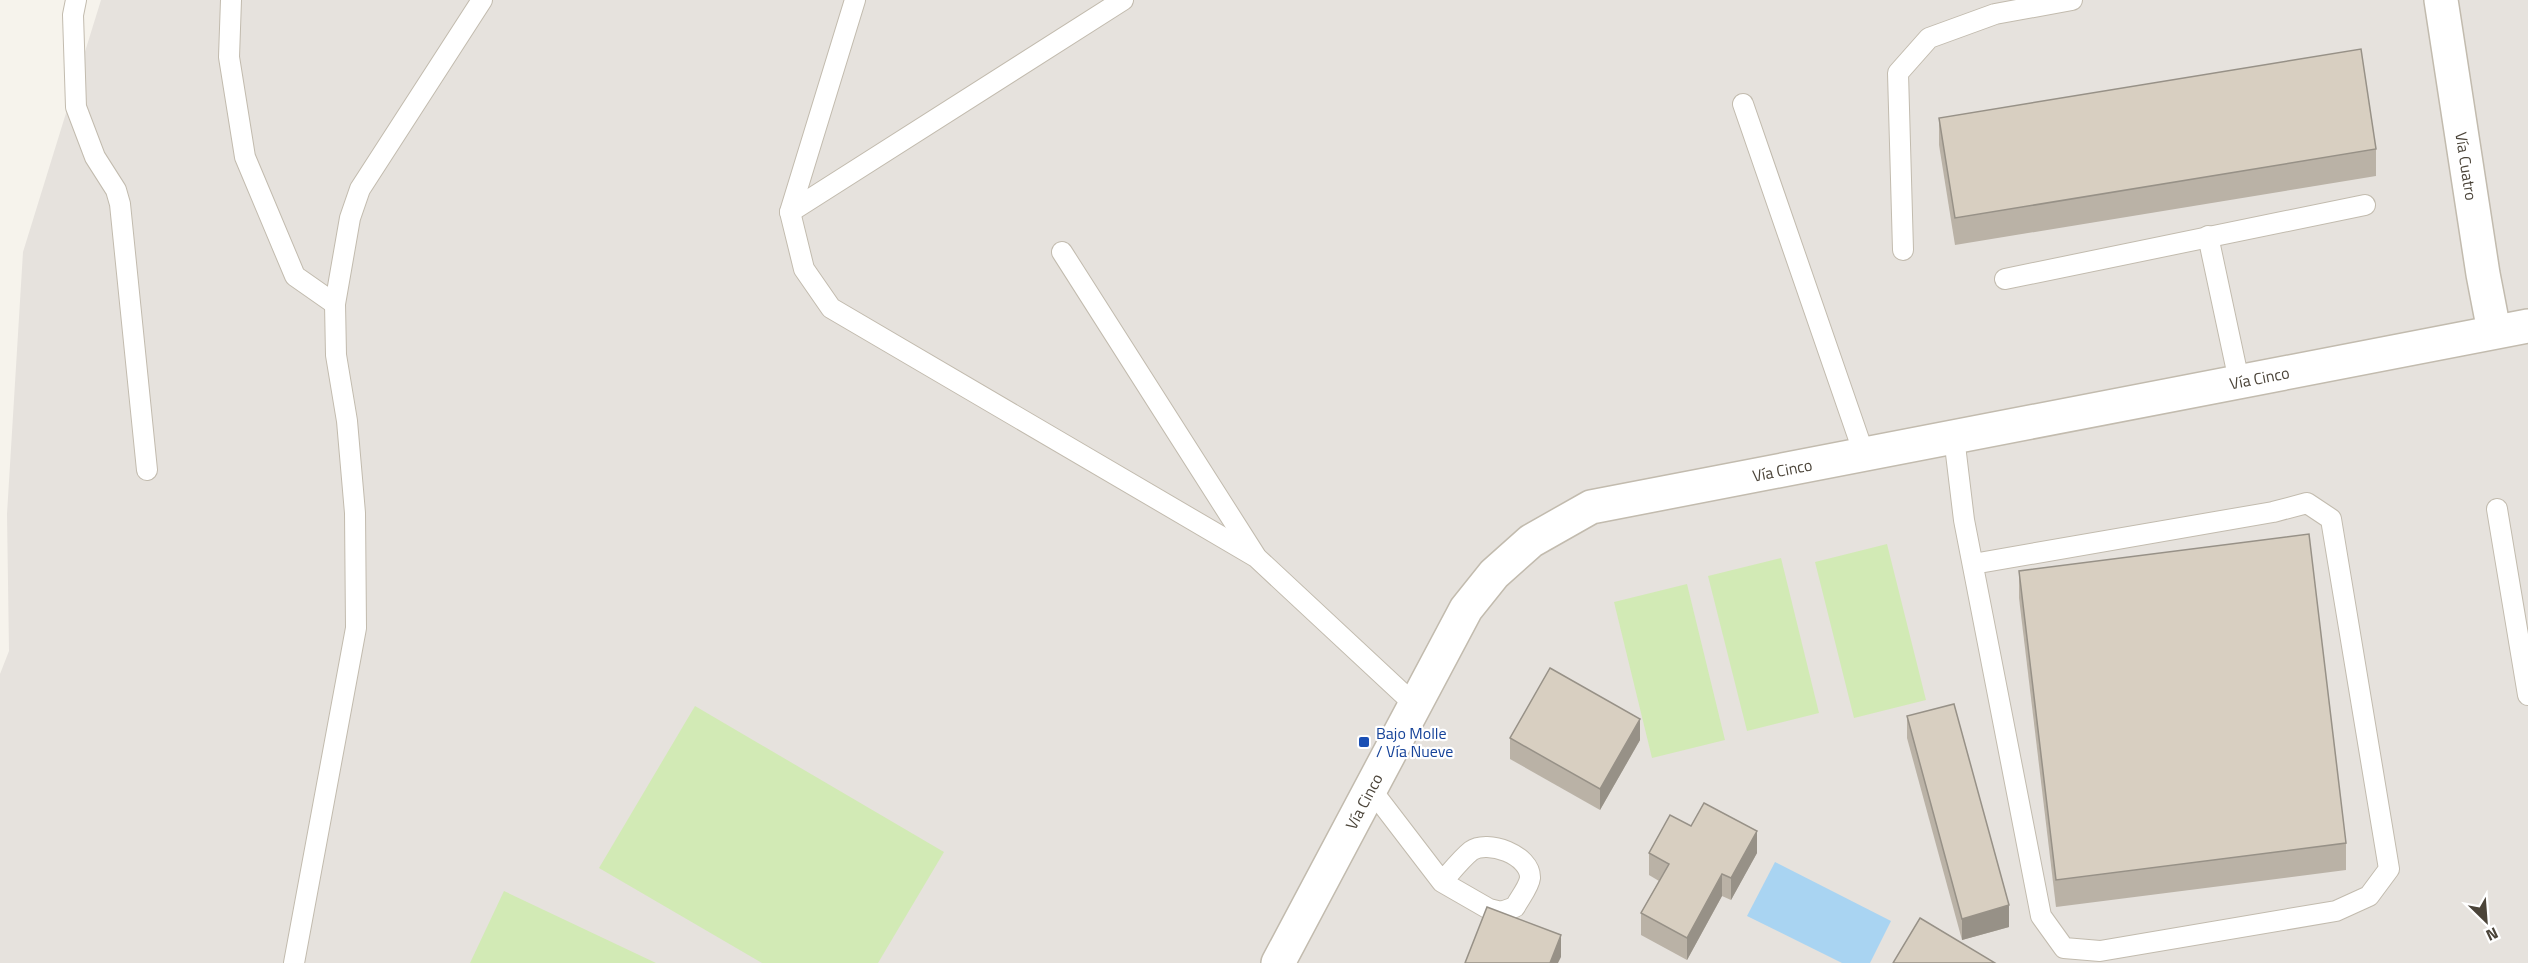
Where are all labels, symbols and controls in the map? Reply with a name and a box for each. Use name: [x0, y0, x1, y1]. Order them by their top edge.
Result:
street label: Vía Cuatro: [2449, 130, 2484, 202]
street label: Vía Cinco: [2227, 360, 2291, 395]
street label: Vía Cinco: [1750, 453, 1814, 488]
place label: Bajo Molle / Vía Nueve: [1376, 721, 1453, 763]
marker: Bajo Molle / Vía Nueve: [1357, 735, 1371, 749]
street label: Vía Cinco: [1339, 769, 1389, 834]
north arrow: [2456, 891, 2516, 951]
text: N: [2482, 921, 2502, 948]

